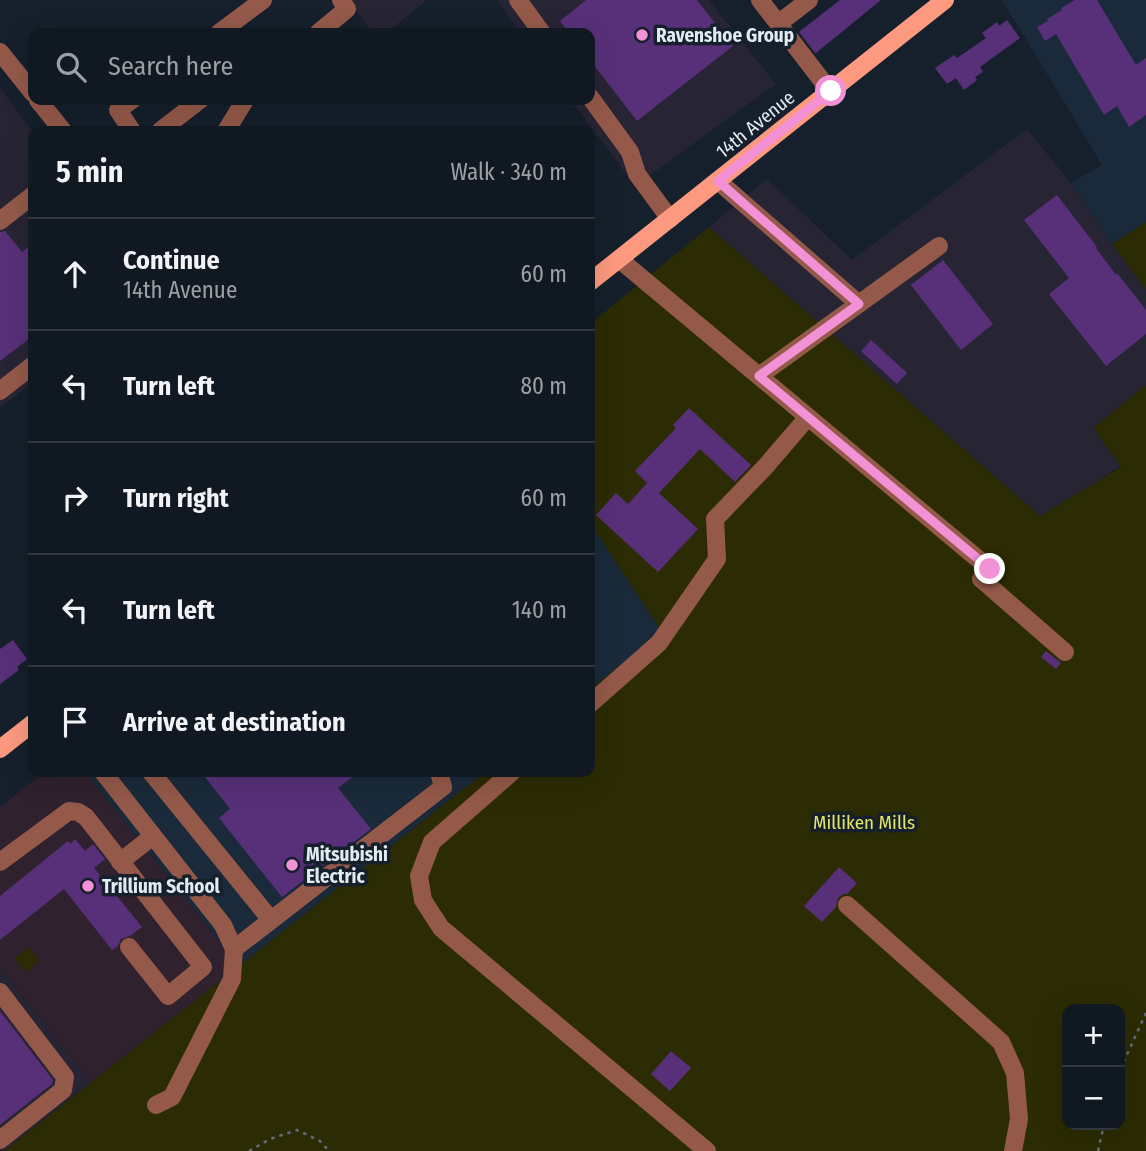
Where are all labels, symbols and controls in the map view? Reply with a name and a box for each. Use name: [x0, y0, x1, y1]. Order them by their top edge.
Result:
place label: Ravenshoe Group: [656, 24, 794, 47]
marker: Ravenshoe Group: [634, 27, 650, 43]
search box: [28, 28, 595, 105]
icon: search: [52, 48, 90, 86]
text: Search here: [108, 51, 233, 82]
route start: [815, 75, 846, 106]
street label: 14th Avenue: [711, 86, 799, 163]
text: 5 min: [56, 154, 123, 190]
text: Walk · 340 m: [450, 158, 567, 186]
text: Continue: [123, 245, 220, 276]
icon: ahead: [56, 255, 94, 293]
text: 60 m: [521, 260, 567, 288]
text: 14th Avenue: [123, 276, 237, 304]
icon: left: [56, 367, 94, 405]
text: Turn left: [123, 371, 215, 402]
text: 80 m: [520, 372, 567, 400]
icon: right: [56, 479, 94, 517]
text: Turn right: [123, 483, 229, 514]
text: 60 m: [521, 484, 567, 512]
route end: [974, 553, 1005, 584]
icon: left: [56, 591, 94, 629]
text: Turn left: [123, 595, 215, 626]
text: 140 m: [512, 596, 567, 624]
icon: arrive: [56, 703, 94, 741]
text: Arrive at destination: [123, 707, 346, 738]
park label: Milliken Mills: [813, 811, 915, 834]
place label: Mitsubishi Electric: [306, 843, 388, 888]
marker: Mitsubishi Electric: [284, 857, 300, 873]
place label: Trillium School: [102, 875, 221, 898]
marker: Trillium School: [80, 878, 96, 894]
map controls: [1062, 1004, 1125, 1130]
button: +: [1062, 1004, 1125, 1067]
button: −: [1062, 1067, 1125, 1130]

